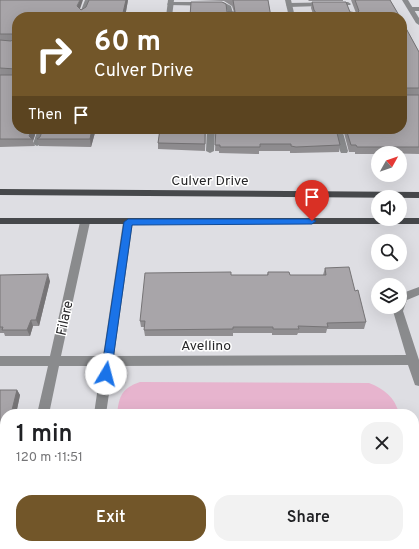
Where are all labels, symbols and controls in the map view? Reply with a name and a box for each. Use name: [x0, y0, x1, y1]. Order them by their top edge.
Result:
text: 60 m: [94, 25, 161, 61]
icon: right: [28, 28, 80, 80]
text: Culver Drive: [94, 60, 193, 83]
icon: arrive: [70, 104, 92, 126]
text: Then: [28, 106, 62, 125]
north arrow: [371, 146, 407, 182]
map controls: [371, 146, 407, 314]
street label: Culver Drive: [171, 173, 249, 190]
pin: [295, 180, 329, 221]
icon: arrive: [301, 186, 323, 208]
button: sound: [371, 190, 407, 226]
button: search: [371, 234, 407, 270]
button: layers: [371, 278, 407, 314]
street label: Filare: [53, 299, 77, 337]
street label: Avellino: [181, 338, 231, 355]
position arrow: [85, 353, 127, 395]
text: 1 min: [16, 420, 73, 450]
button: close: [361, 422, 403, 464]
text: 120 m · 11:51: [16, 450, 83, 466]
button: Exit: [16, 495, 206, 541]
button: Share: [214, 495, 403, 541]

